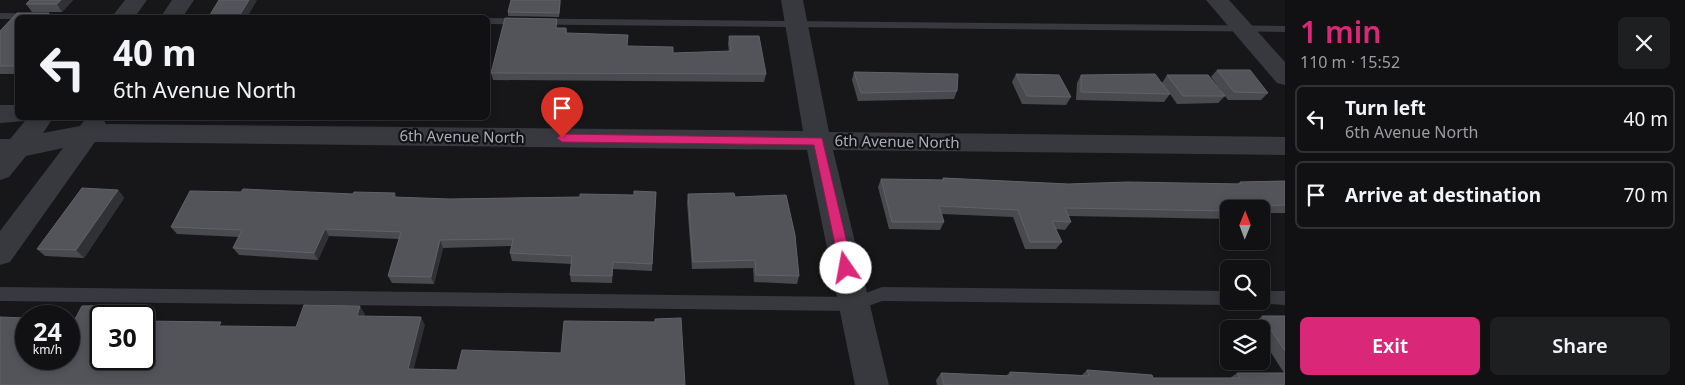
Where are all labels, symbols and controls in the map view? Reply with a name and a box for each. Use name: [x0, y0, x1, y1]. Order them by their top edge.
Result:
text: 1 min: [1300, 11, 1381, 52]
button: close: [1618, 17, 1670, 69]
text: 40 m: [113, 29, 196, 76]
icon: left: [30, 35, 95, 100]
text: 110 m · 15:52: [1300, 51, 1400, 73]
text: 6th Avenue North: [113, 74, 296, 104]
pin: [541, 87, 583, 138]
icon: arrive: [548, 94, 576, 122]
text: Turn left: [1345, 95, 1426, 121]
icon: left: [1302, 105, 1330, 133]
text: 40 m: [1624, 106, 1668, 132]
text: 6th Avenue North: [1345, 121, 1478, 143]
street label: 6th Avenue North: [399, 125, 525, 147]
street label: 6th Avenue North: [834, 130, 960, 152]
icon: arrive: [1302, 181, 1330, 209]
text: Arrive at destination: [1345, 182, 1541, 208]
text: 70 m: [1624, 182, 1668, 208]
north arrow: [1220, 200, 1270, 250]
map controls: [1220, 200, 1270, 370]
position arrow: [819, 241, 871, 293]
button: search: [1220, 260, 1270, 310]
speed limit sign: 30: [90, 305, 155, 370]
text: 24: [33, 314, 62, 348]
button: Exit: [1300, 317, 1480, 375]
button: Share: [1490, 317, 1670, 375]
button: layers: [1220, 320, 1270, 370]
text: km/h: [33, 341, 62, 358]

